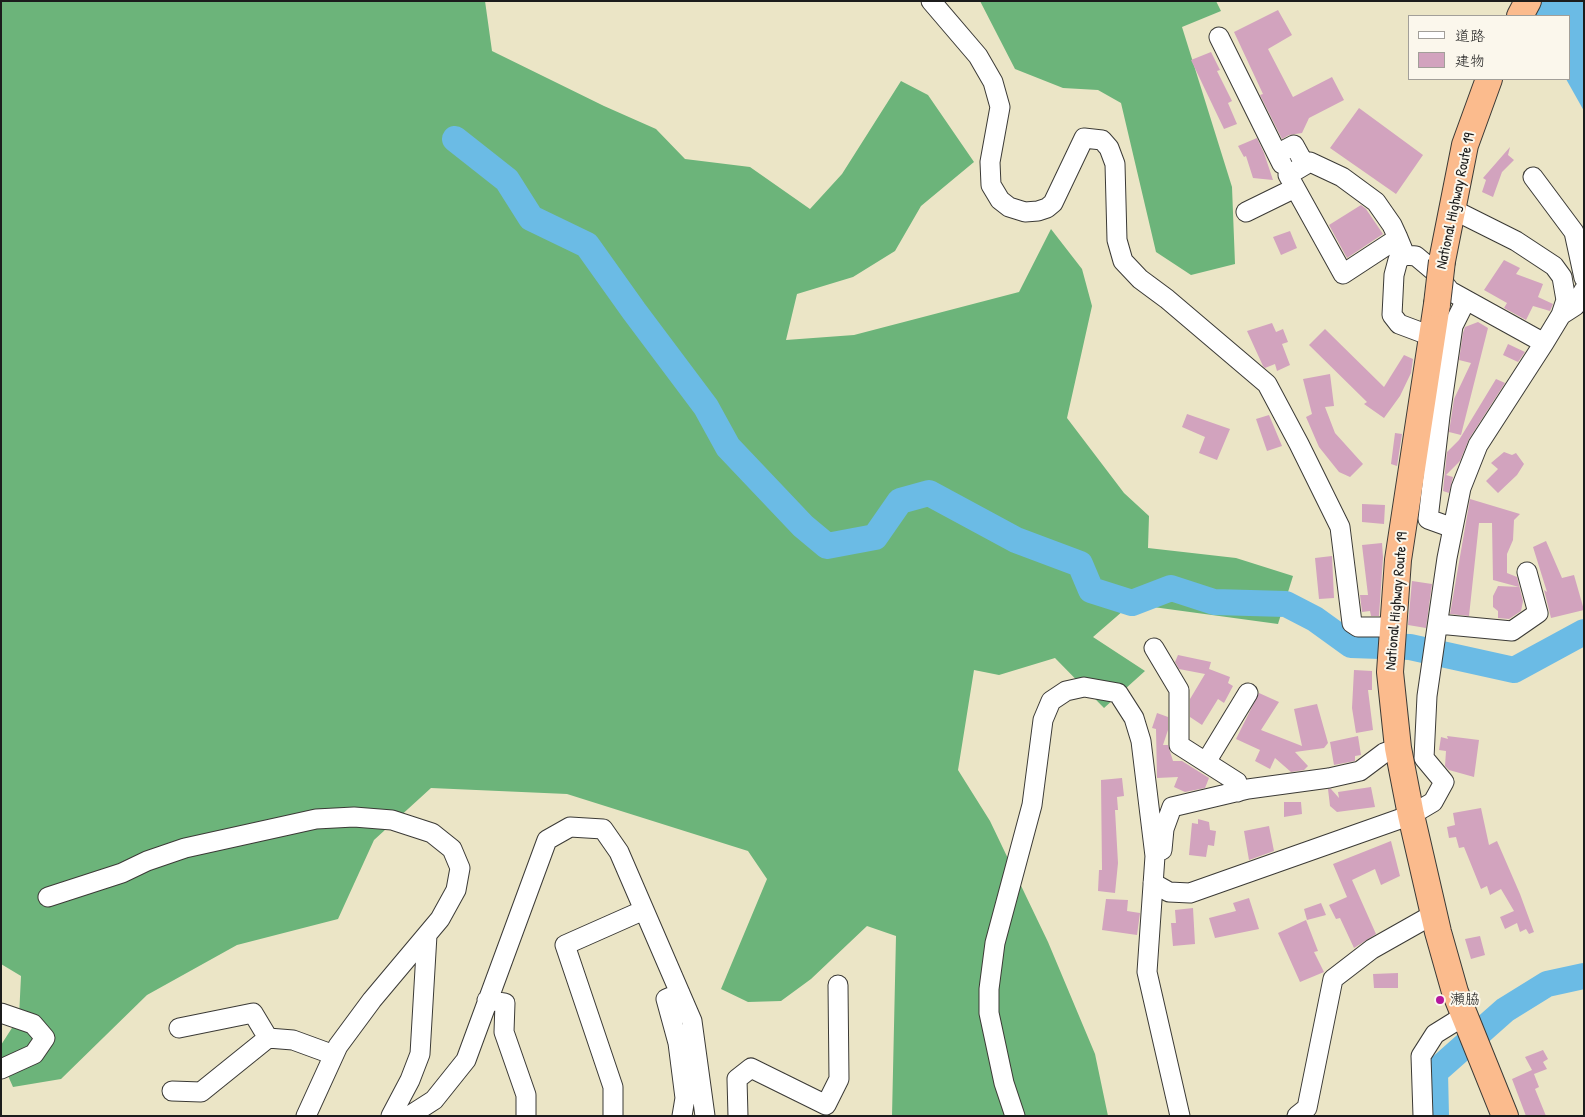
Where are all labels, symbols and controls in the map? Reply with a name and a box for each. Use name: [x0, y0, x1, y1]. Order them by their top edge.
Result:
legend: [1408, 15, 1570, 80]
text: 道路: [1455, 25, 1485, 46]
text: 建物: [1455, 50, 1485, 71]
street label: National Highway Route 19: [1433, 131, 1479, 271]
street label: National Highway Route 19: [1382, 531, 1412, 671]
place label: 瀬脇: [1450, 991, 1480, 1009]
marker: 瀬脇: [1434, 994, 1446, 1006]

